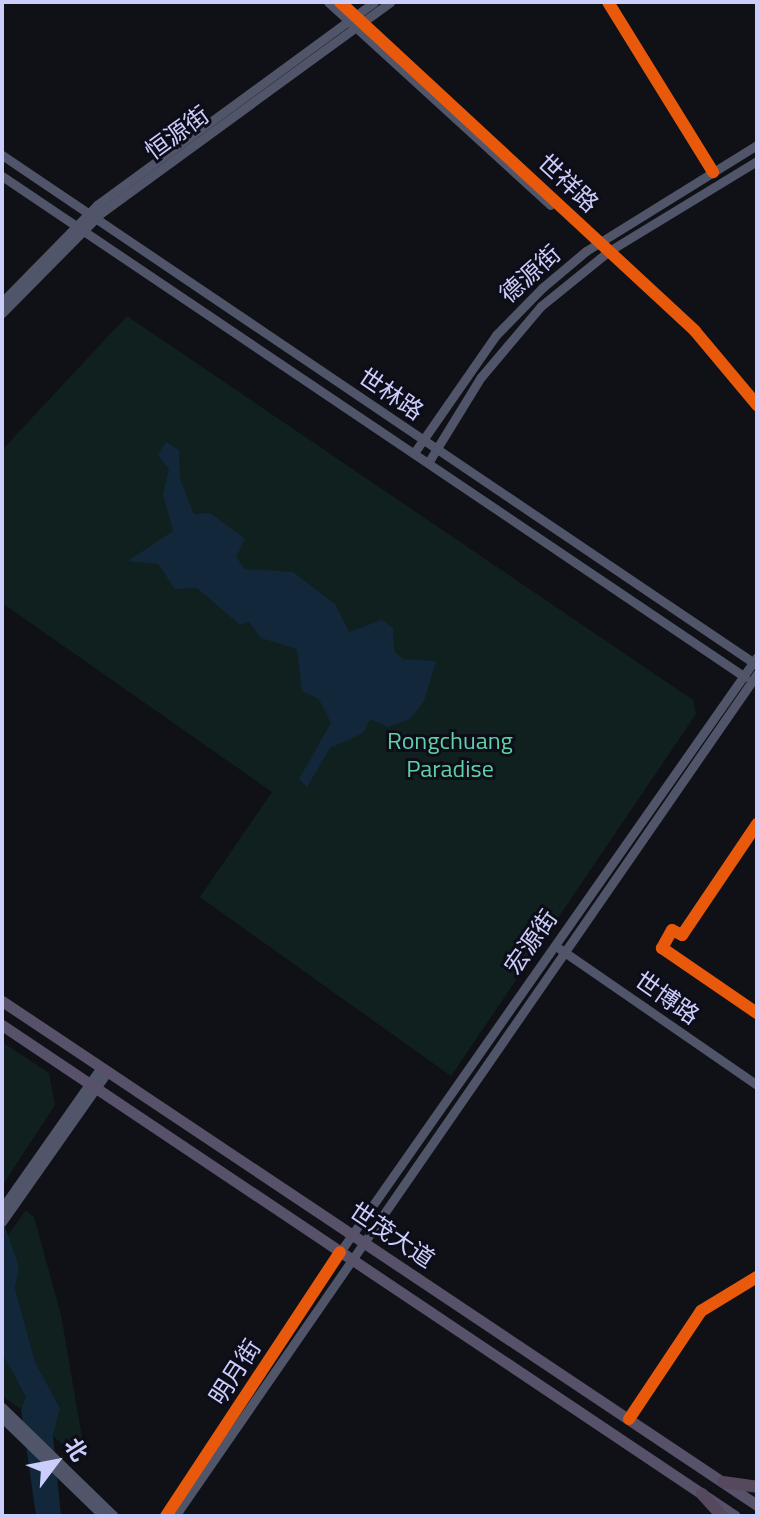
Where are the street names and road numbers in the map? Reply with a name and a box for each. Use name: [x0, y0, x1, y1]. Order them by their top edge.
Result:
street label: 恒源街: [139, 100, 215, 166]
street label: 世祥路: [532, 148, 604, 218]
street label: 德源街: [494, 239, 566, 309]
street label: 世林路: [353, 362, 429, 426]
street label: 宏源街: [499, 904, 563, 980]
street label: 世博路: [629, 966, 705, 1030]
street label: 世茂大道: [344, 1196, 440, 1274]
street label: 明月街: [203, 1334, 267, 1410]

